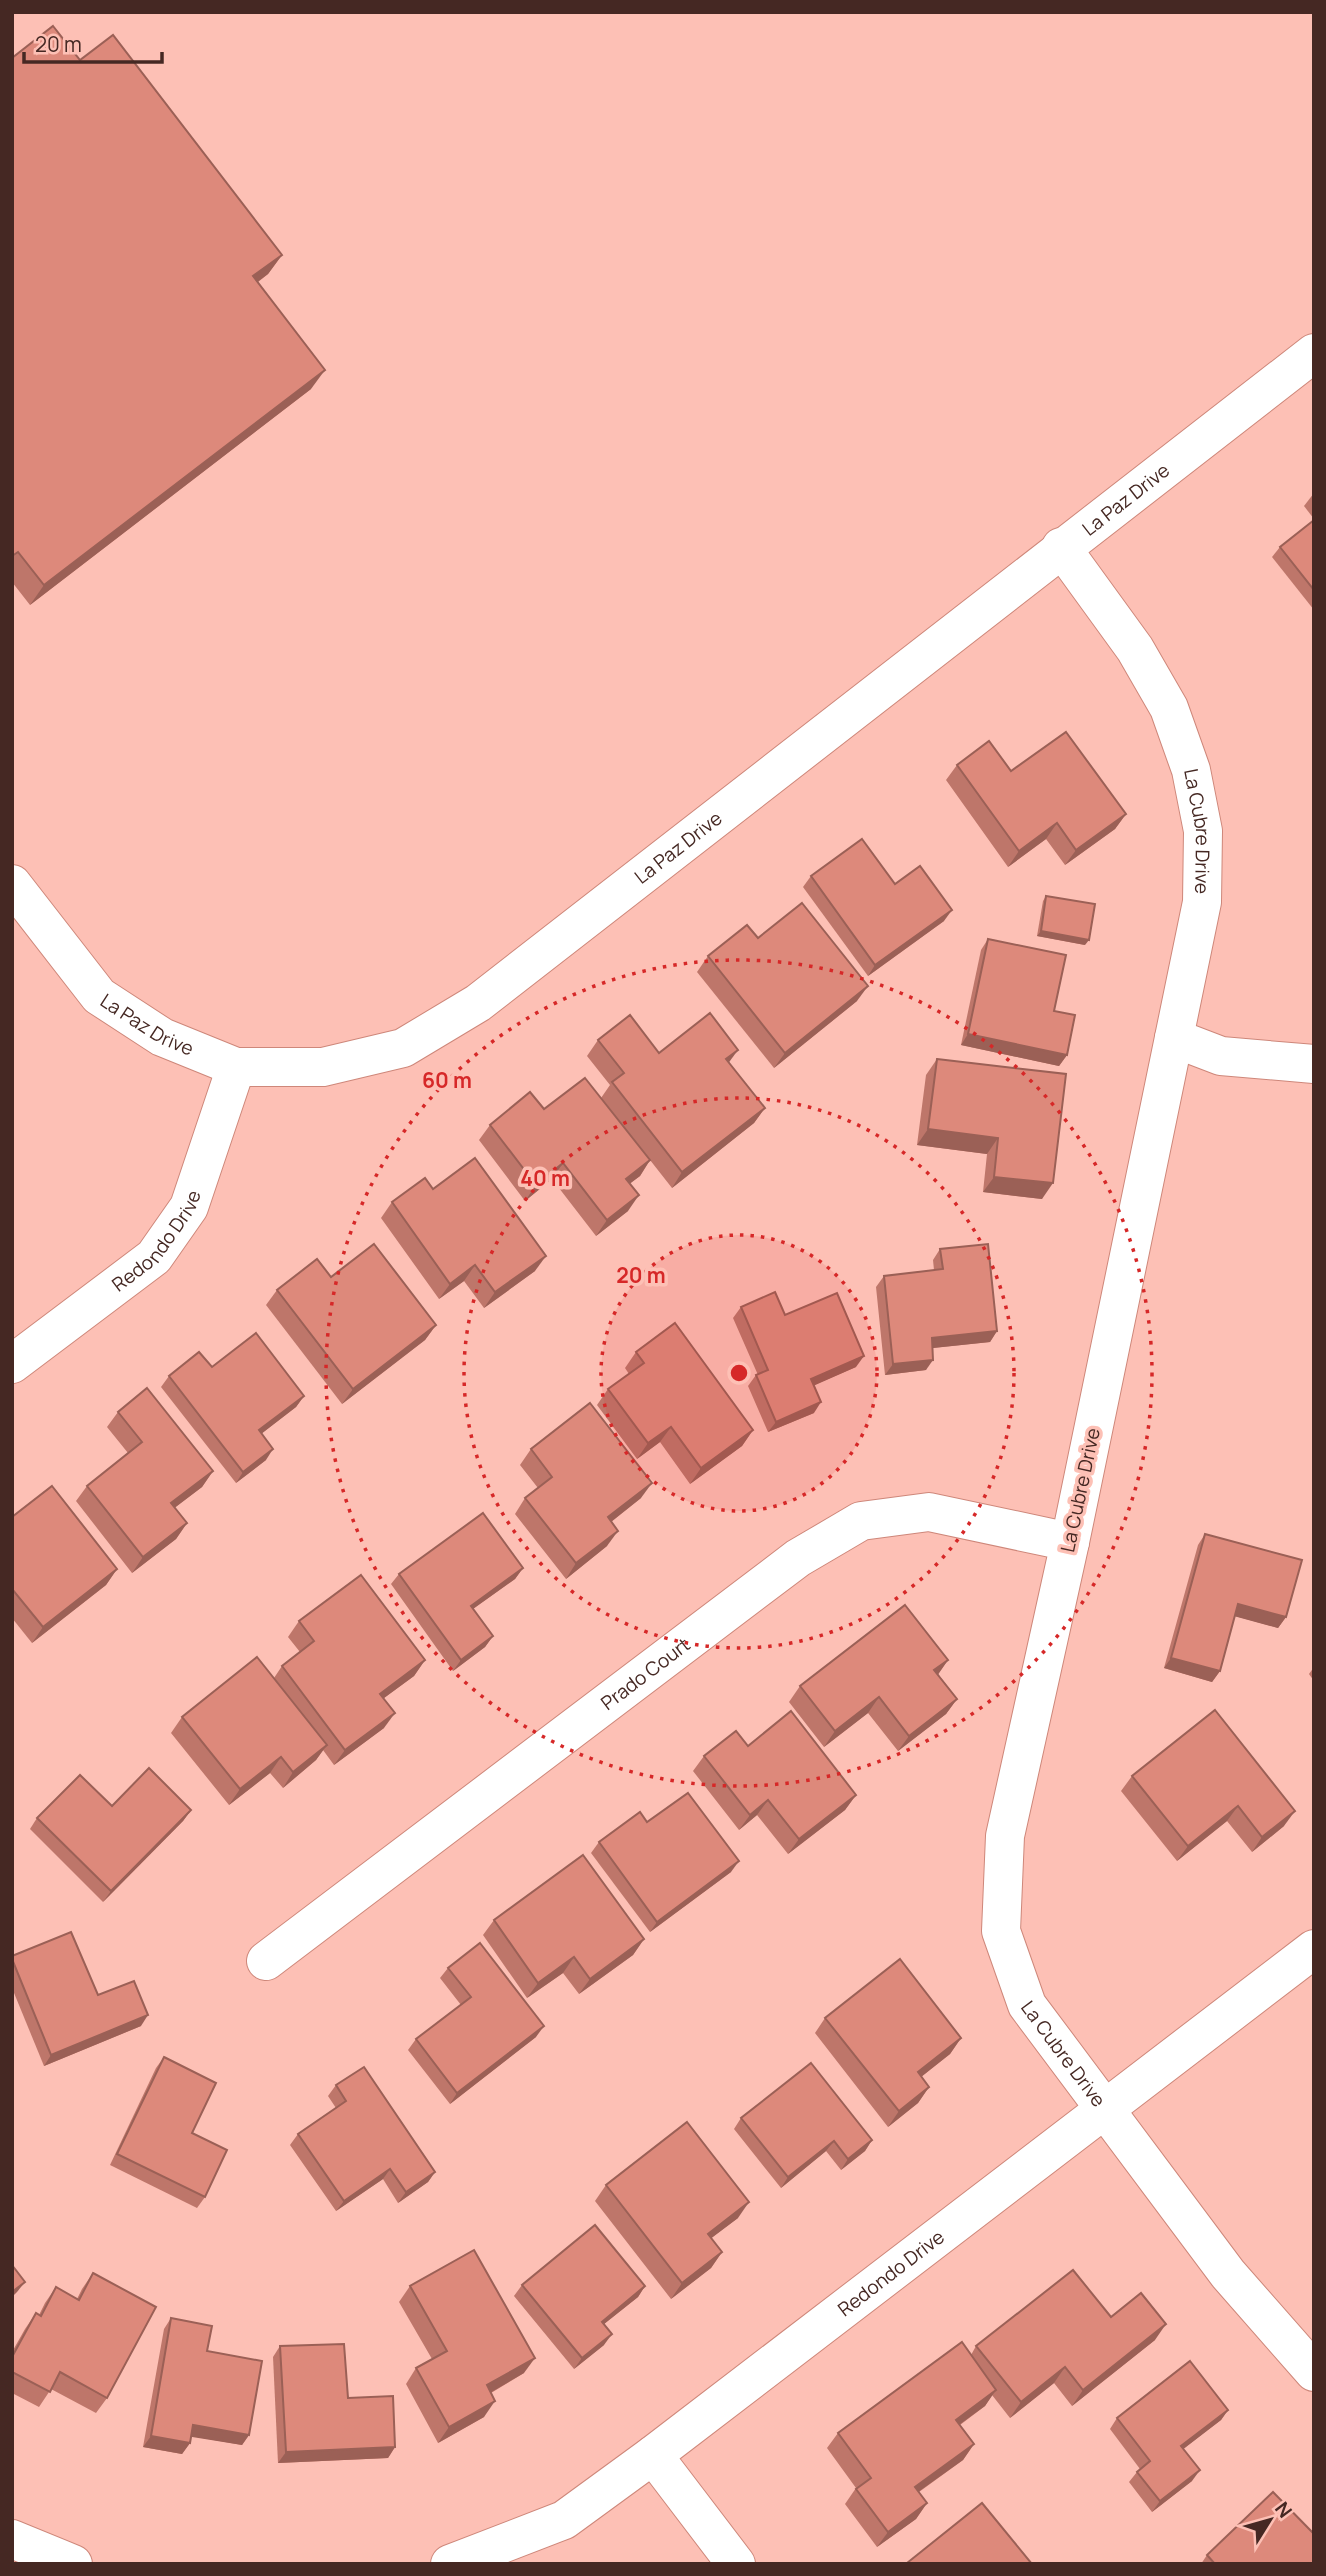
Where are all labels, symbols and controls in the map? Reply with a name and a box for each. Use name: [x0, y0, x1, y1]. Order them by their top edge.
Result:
scale bar: [24, 21, 163, 65]
text: 20 m: [35, 30, 82, 58]
street label: La Paz Drive: [1077, 457, 1175, 542]
street label: La Cubre Drive: [1178, 766, 1216, 894]
street label: La Paz Drive: [629, 805, 727, 890]
street label: La Paz Drive: [95, 987, 197, 1061]
text: 60 m: [422, 1066, 472, 1094]
text: 40 m: [520, 1164, 570, 1192]
street label: Redondo Drive: [107, 1187, 207, 1297]
text: 20 m: [616, 1261, 666, 1289]
centre of rings: [727, 1361, 751, 1385]
street label: La Cubre Drive: [1054, 1426, 1106, 1554]
street label: Prado Court: [596, 1631, 695, 1716]
street label: La Cubre Drive: [1015, 1995, 1112, 2112]
street label: Redondo Drive: [832, 2224, 949, 2322]
north arrow: [1235, 2485, 1305, 2555]
text: N: [1269, 2496, 1298, 2523]

